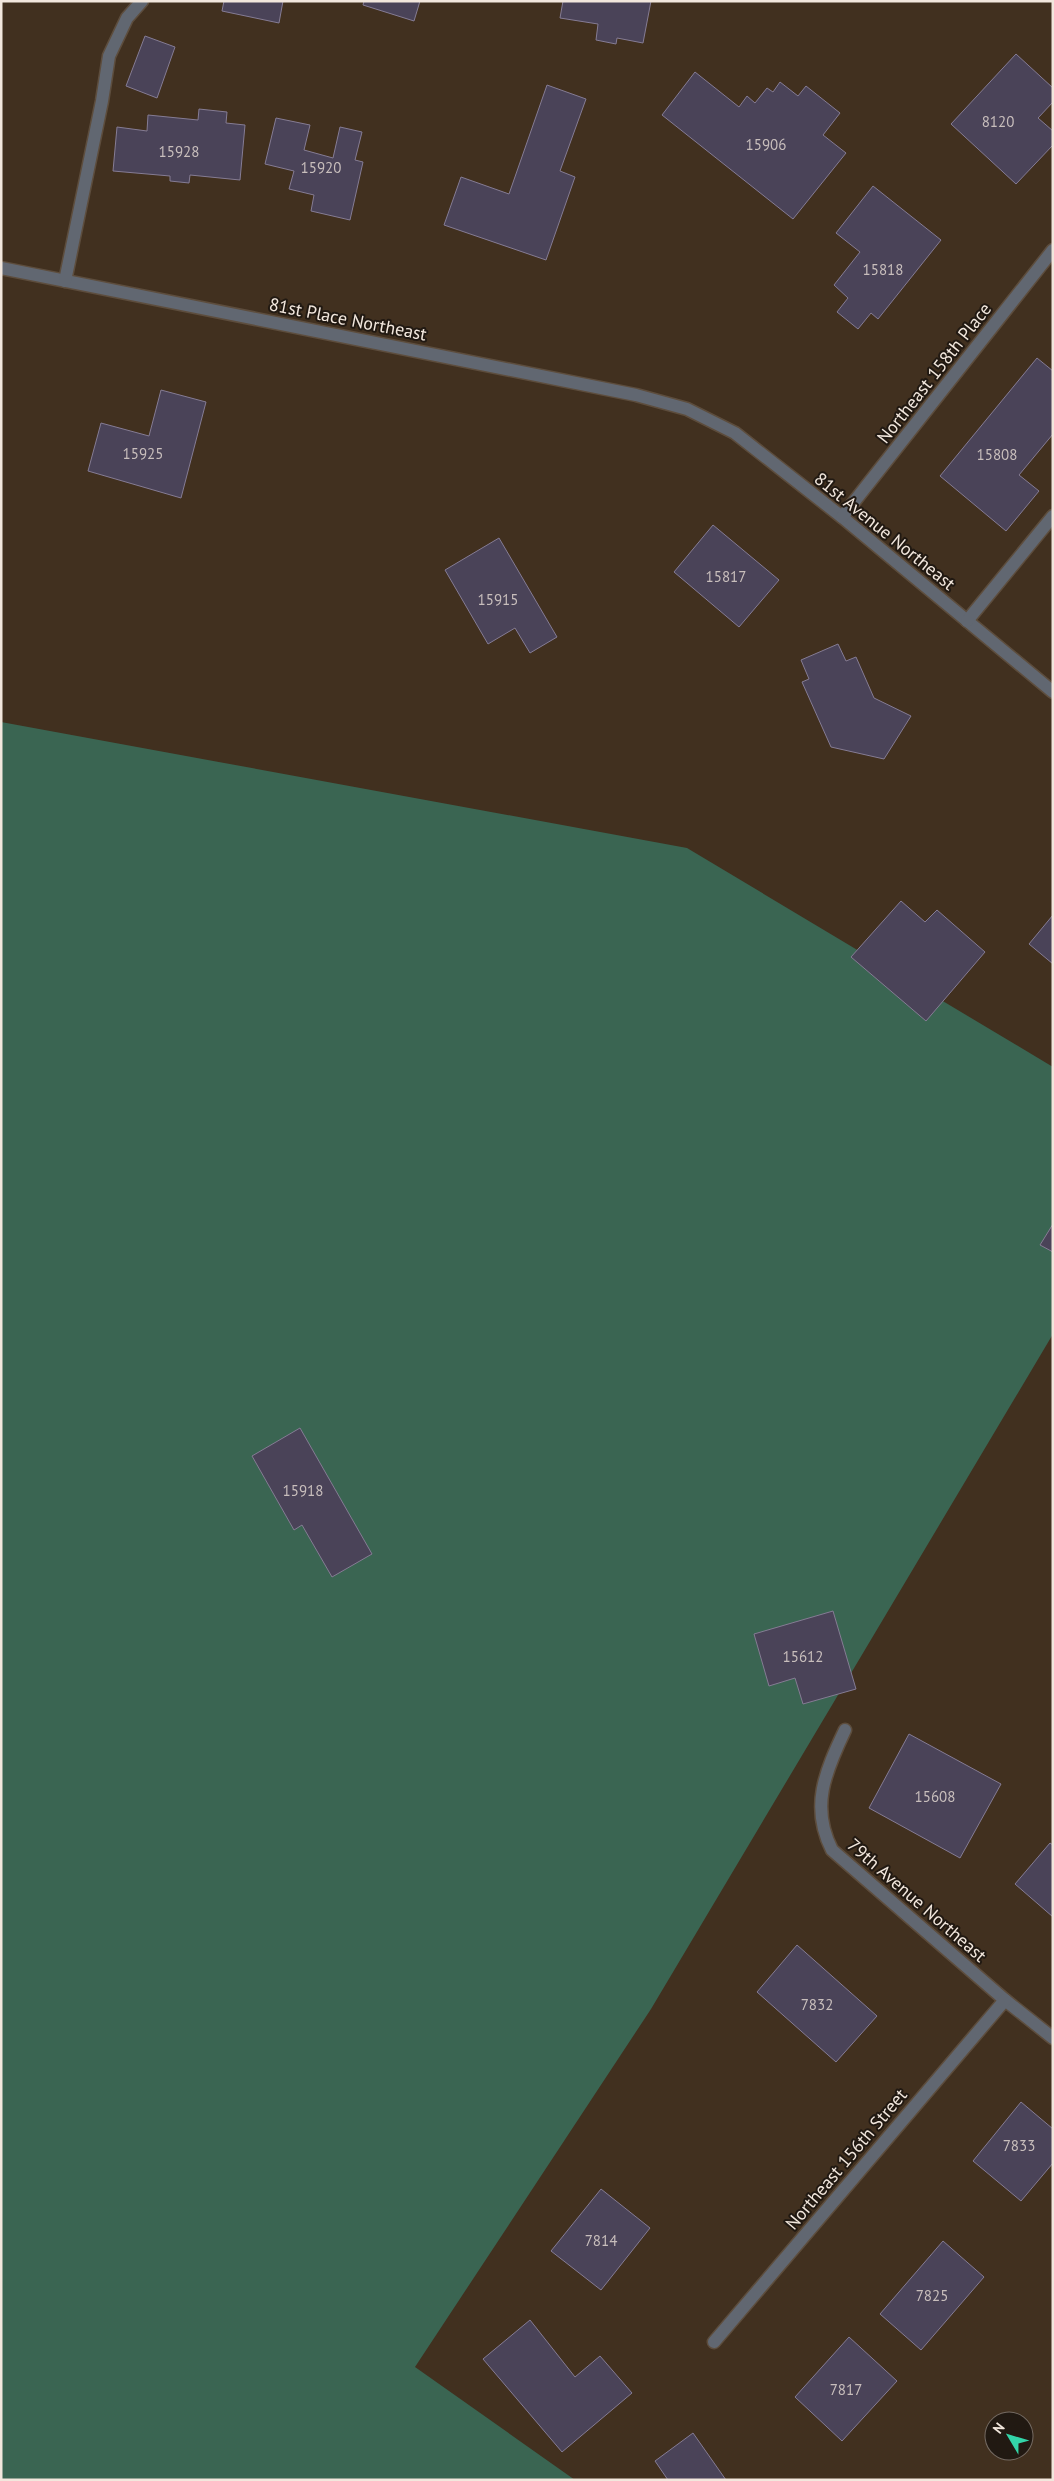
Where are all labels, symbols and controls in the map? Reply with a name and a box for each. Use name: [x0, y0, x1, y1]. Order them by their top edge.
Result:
house number: 8120: [982, 112, 1014, 131]
house number: 15906: [746, 135, 786, 154]
house number: 15928: [159, 142, 199, 161]
house number: 15920: [301, 158, 341, 177]
house number: 15818: [863, 260, 903, 279]
street label: 81st Place Northeast: [267, 292, 429, 346]
street label: Northeast 158th Place: [872, 298, 996, 448]
house number: 15925: [123, 444, 163, 463]
house number: 15808: [977, 445, 1017, 464]
street label: 81st Avenue Northeast: [810, 467, 960, 595]
house number: 15817: [706, 567, 746, 586]
house number: 15915: [478, 590, 518, 609]
house number: 15918: [283, 1481, 323, 1500]
house number: 15612: [783, 1647, 823, 1666]
house number: 15608: [915, 1787, 955, 1806]
street label: 79th Avenue Northeast: [843, 1833, 991, 1967]
house number: 7832: [801, 1995, 833, 2014]
street label: Northeast 156th Street: [780, 2084, 912, 2234]
house number: 7833: [1003, 2136, 1035, 2155]
house number: 7814: [585, 2231, 617, 2250]
house number: 7825: [916, 2286, 948, 2305]
house number: 7817: [830, 2380, 862, 2399]
north arrow: [984, 2411, 1034, 2461]
text: N: [989, 2419, 1009, 2437]

